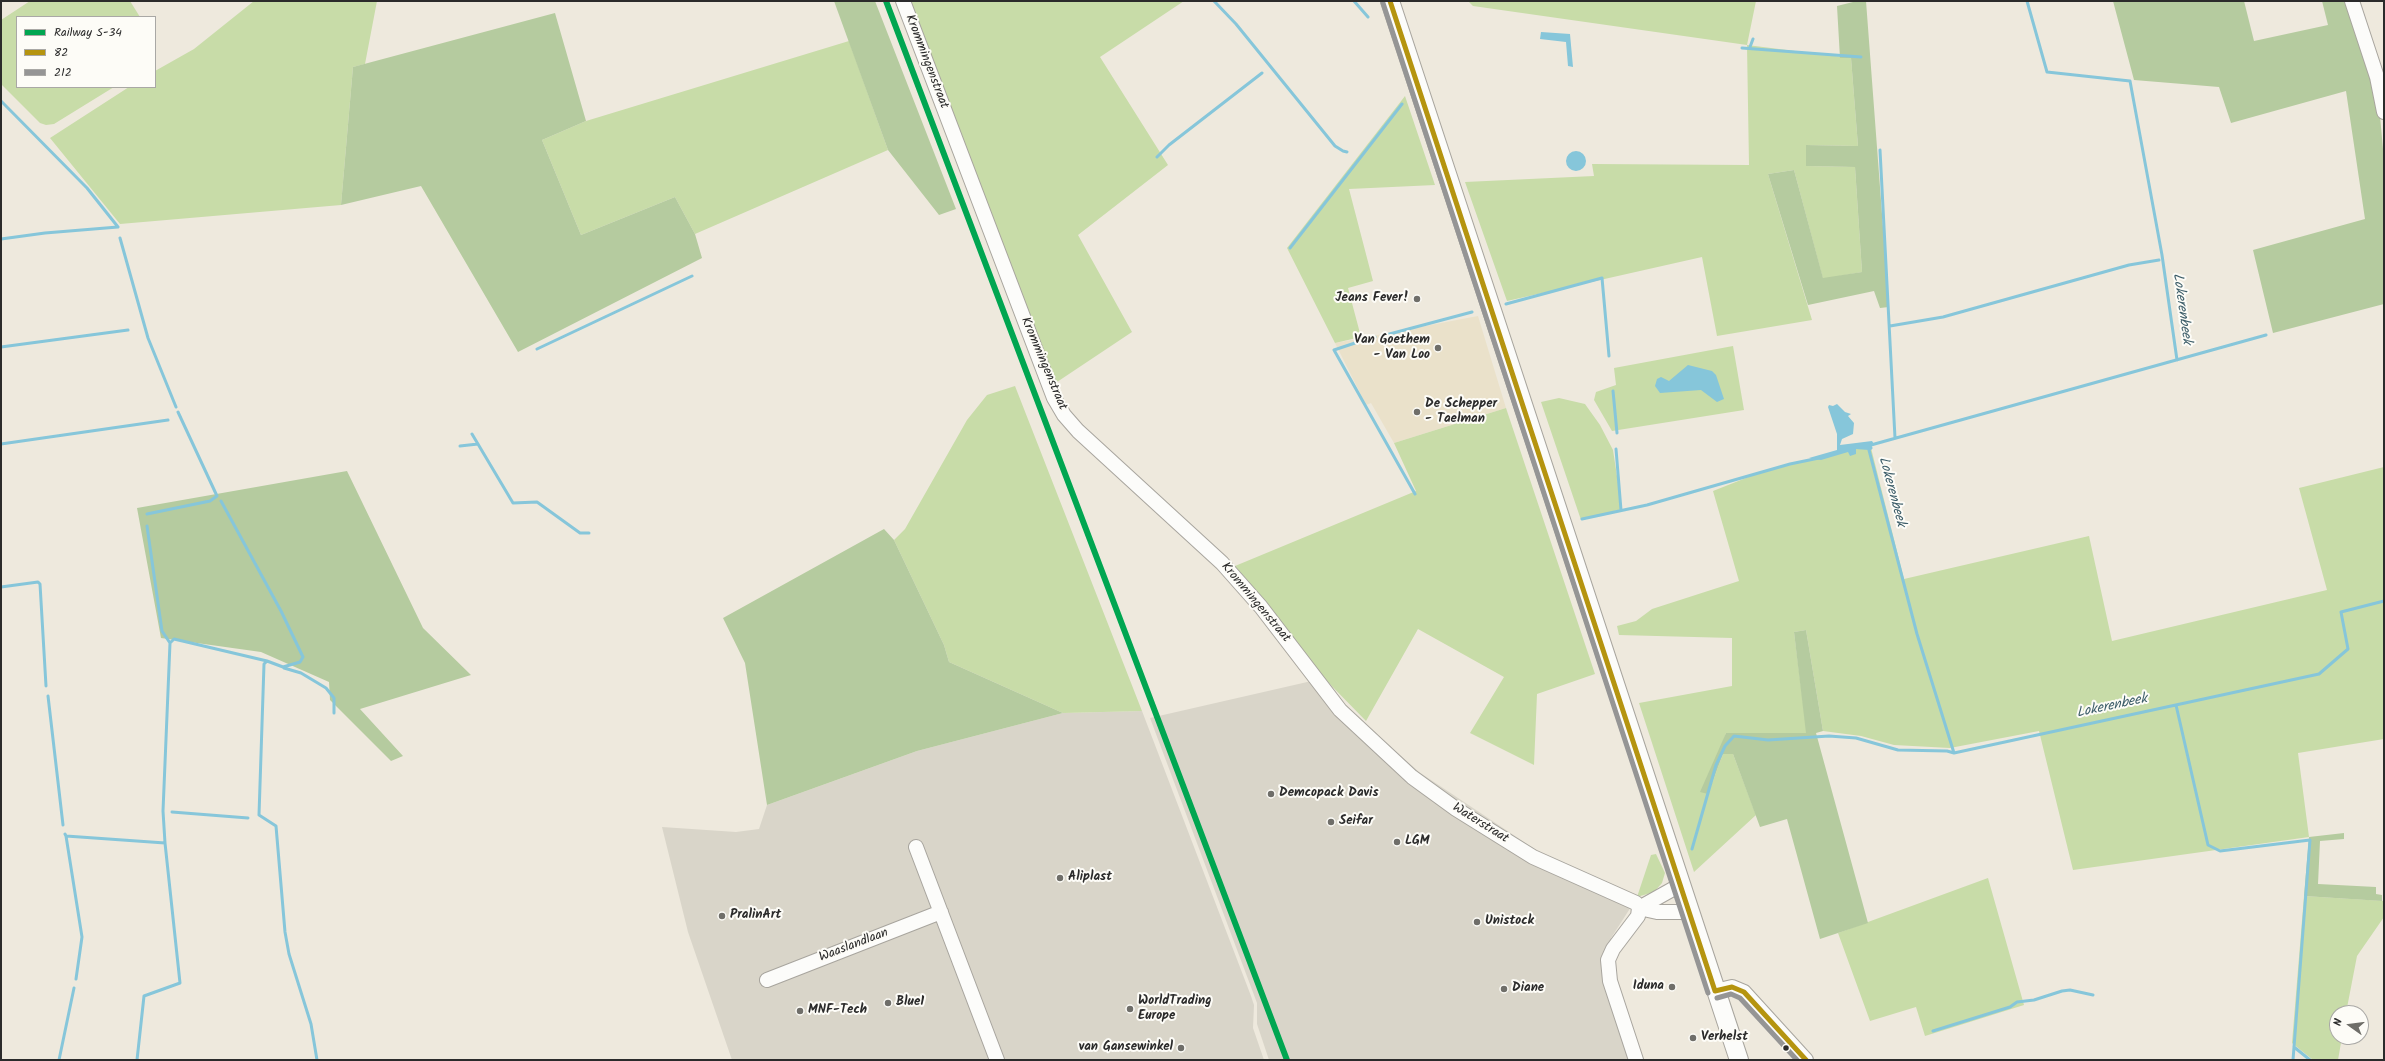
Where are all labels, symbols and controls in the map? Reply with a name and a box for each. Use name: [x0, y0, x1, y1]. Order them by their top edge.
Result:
street label: Krommingenstraat: [901, 13, 951, 111]
legend: [16, 16, 156, 88]
text: Railway S-34: [54, 23, 122, 42]
text: 82: [54, 43, 68, 62]
text: 212: [54, 63, 72, 82]
water label: Lokerenbeek: [2168, 272, 2194, 346]
place label: Jeans Fever!: [1335, 291, 1409, 307]
marker: Jeans Fever!: [1412, 294, 1422, 304]
street label: Krommingenstraat: [1016, 315, 1070, 413]
place label: Van Goethem - Van Loo: [1354, 333, 1430, 364]
marker: Van Goethem - Van Loo: [1433, 343, 1443, 353]
place label: De Schepper - Taelman: [1425, 397, 1497, 428]
marker: De Schepper - Taelman: [1412, 407, 1422, 417]
water label: Lokerenbeek: [1874, 455, 1908, 529]
street label: Krommingenstraat: [1217, 560, 1293, 646]
water label: Lokerenbeek: [2075, 691, 2149, 723]
place label: Demcopack Davis: [1279, 786, 1379, 802]
marker: Demcopack Davis: [1266, 789, 1276, 799]
street label: Waterstraat: [1449, 801, 1511, 847]
place label: Seifar: [1339, 814, 1373, 830]
marker: Seifar: [1326, 817, 1336, 827]
place label: LGM: [1405, 834, 1430, 850]
marker: LGM: [1392, 837, 1402, 847]
place label: Aliplast: [1068, 870, 1112, 886]
marker: Aliplast: [1055, 873, 1065, 883]
place label: PralinArt: [730, 908, 781, 924]
marker: PralinArt: [717, 911, 727, 921]
place label: Unistock: [1485, 914, 1534, 930]
marker: Unistock: [1472, 917, 1482, 927]
street label: Waaslandlaan: [817, 926, 891, 966]
place label: Iduna: [1633, 979, 1664, 995]
place label: Diane: [1512, 981, 1544, 997]
marker: Iduna: [1667, 982, 1677, 992]
marker: Diane: [1499, 984, 1509, 994]
place label: WorldTrading Europe: [1138, 994, 1212, 1025]
place label: Blue1: [896, 995, 924, 1011]
marker: Blue1: [883, 998, 893, 1008]
place label: MNF-Tech: [808, 1003, 867, 1019]
marker: WorldTrading Europe: [1125, 1004, 1135, 1014]
north arrow: [2329, 1005, 2369, 1045]
marker: MNF-Tech: [795, 1006, 805, 1016]
text: N: [2329, 1017, 2348, 1028]
place label: Verhelst: [1701, 1030, 1748, 1046]
marker: Verhelst: [1688, 1033, 1698, 1043]
place label: van Gansewinkel: [1079, 1040, 1173, 1056]
marker: van Gansewinkel: [1176, 1043, 1186, 1053]
unlabelled marker: [1781, 1043, 1791, 1053]

